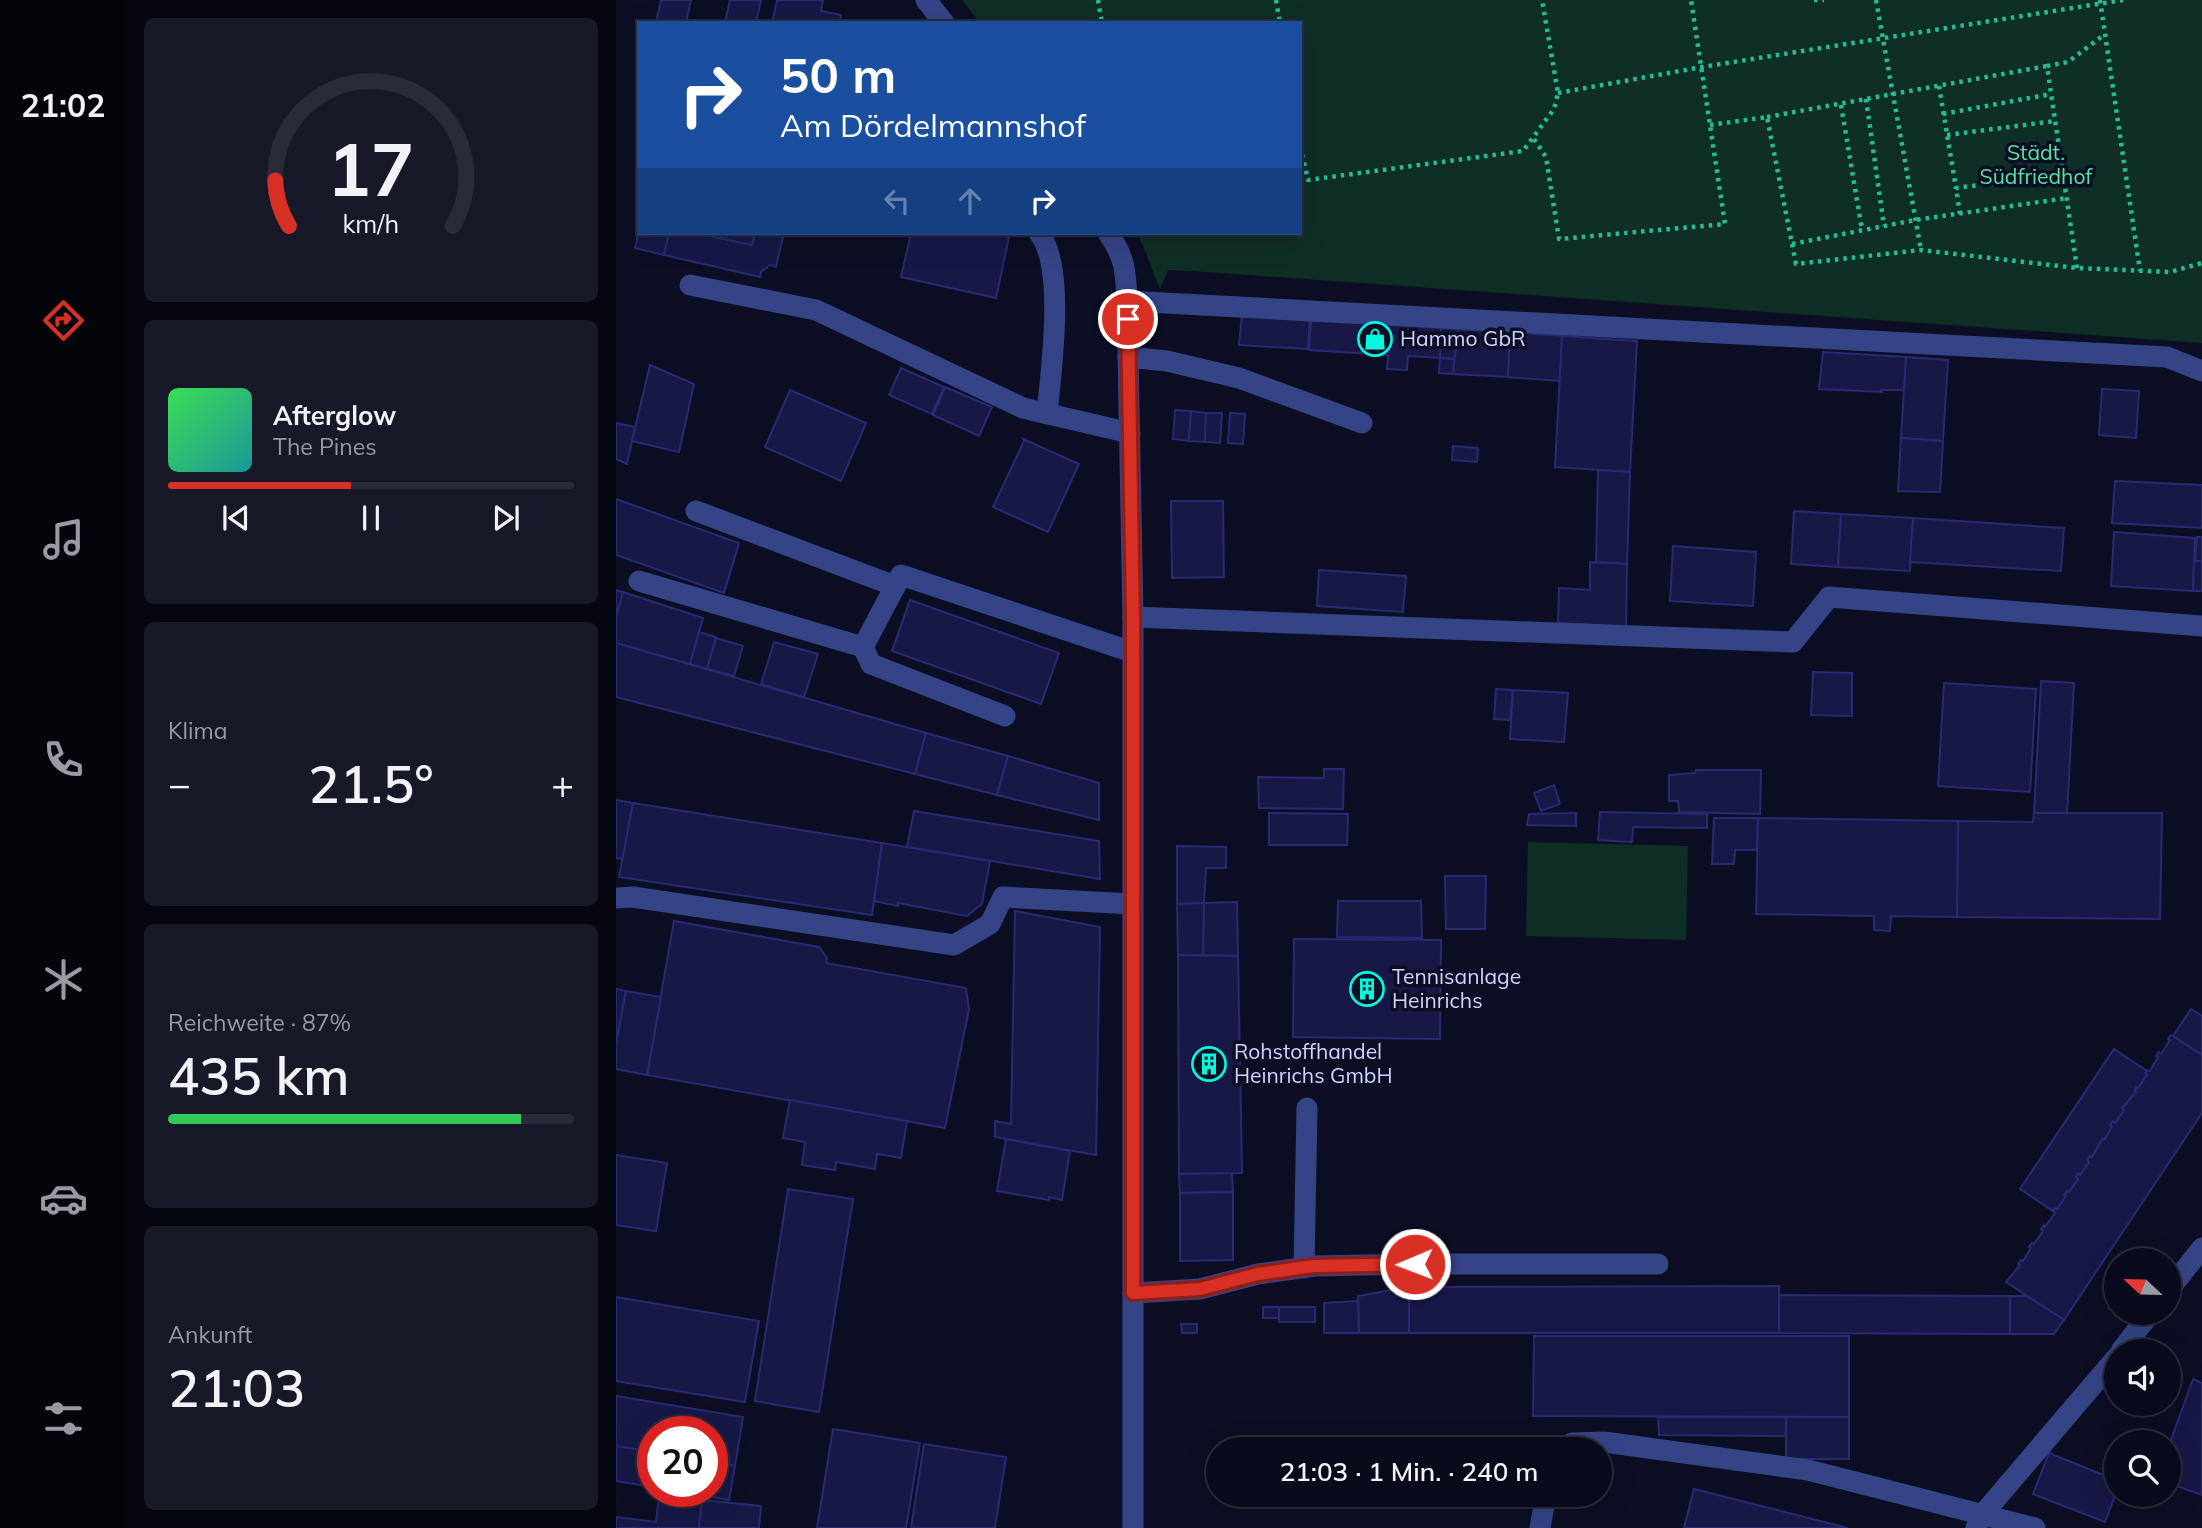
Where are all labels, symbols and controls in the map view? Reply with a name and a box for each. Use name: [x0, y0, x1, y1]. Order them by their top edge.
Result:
text: 50 m: [780, 44, 896, 105]
icon: right: [665, 49, 756, 140]
text: 21:02: [21, 85, 105, 125]
text: Am Dördelmannshof: [780, 105, 1086, 145]
text: 17: [327, 123, 415, 214]
park label: Städt. Südfriedhof: [1980, 139, 2093, 189]
icon: left: [878, 182, 916, 220]
icon: ahead: [951, 182, 989, 220]
icon: right: [1024, 182, 1062, 220]
text: km/h: [343, 208, 399, 239]
pin: [1098, 289, 1158, 349]
icon: directions: [39, 296, 88, 345]
icon: arrive: [1109, 300, 1147, 338]
shop icon: Hammo GbR: [1356, 320, 1394, 358]
place label: Hammo GbR: [1400, 325, 1526, 351]
text: Afterglow: [273, 399, 396, 432]
text: The Pines: [273, 432, 377, 461]
icon: previous: [217, 499, 255, 537]
icon: pause: [352, 499, 390, 537]
icon: next: [487, 499, 525, 537]
icon: music: [39, 515, 88, 564]
text: Klima: [168, 716, 228, 745]
icon: phone: [39, 735, 88, 784]
text: 21.5°: [308, 751, 434, 816]
text: −: [168, 760, 191, 808]
text: +: [551, 760, 574, 808]
icon: climate: [39, 955, 88, 1004]
place label: Tennisanlage Heinrichs: [1392, 963, 1521, 1013]
building icon: Tennisanlage Heinrichs: [1348, 970, 1386, 1008]
text: Reichweite · 87%: [168, 1008, 351, 1037]
place label: Rohstoffhandel Heinrichs GmbH: [1234, 1038, 1393, 1088]
text: 435 km: [168, 1043, 349, 1108]
building icon: Rohstoffhandel Heinrichs GmbH: [1190, 1045, 1228, 1083]
icon: car: [39, 1174, 88, 1223]
position arrow: [1378, 1227, 1452, 1301]
north arrow: [2104, 1248, 2180, 1325]
map controls: [2104, 1248, 2181, 1507]
text: Ankunft: [168, 1320, 252, 1349]
button: sound: [2104, 1339, 2181, 1416]
text: 21:03: [168, 1355, 305, 1420]
icon: filters: [39, 1394, 88, 1443]
speed limit sign: 20: [637, 1416, 728, 1507]
button: search: [2104, 1430, 2181, 1507]
text: 21:03 · 1 Min. · 240 m: [1280, 1455, 1538, 1488]

